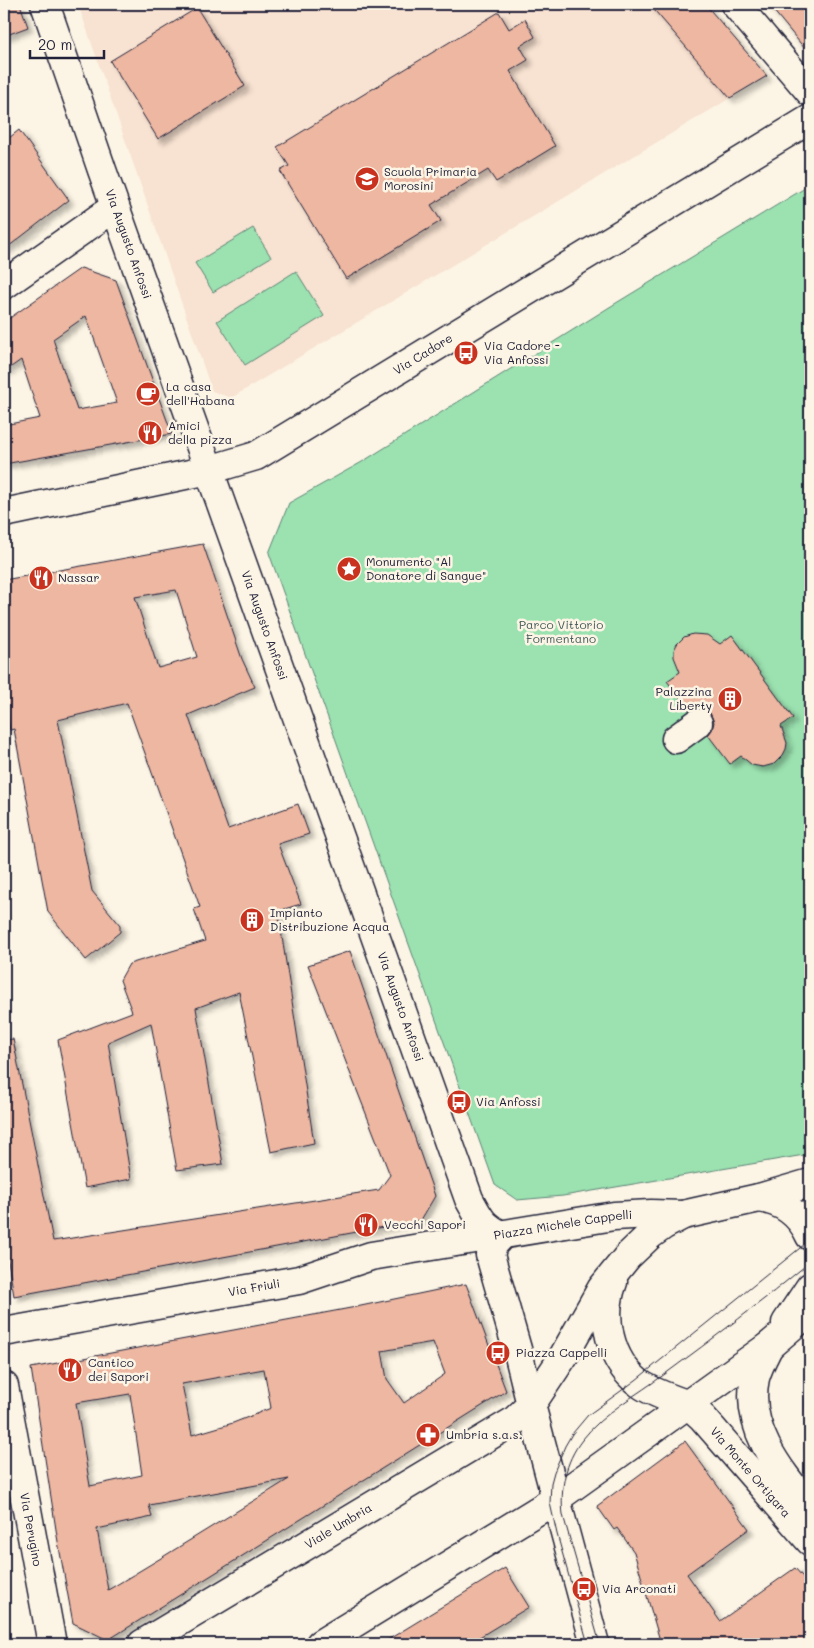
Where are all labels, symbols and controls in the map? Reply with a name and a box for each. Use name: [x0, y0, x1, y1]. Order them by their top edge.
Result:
scale bar: [30, 28, 104, 60]
text: 20 m: [38, 34, 72, 54]
place label: Scuola Primaria Morosini: [384, 163, 477, 193]
school or university icon: Scuola Primaria Morosini: [354, 166, 380, 192]
street label: Via Augusto Anfossi: [102, 187, 156, 301]
street label: Via Cadore: [390, 329, 455, 378]
place label: Via Cadore - Via Anfossi: [484, 337, 560, 367]
bus stop icon: Via Cadore - Via Anfossi: [453, 340, 479, 366]
place label: La casa dell'Habana: [166, 378, 235, 408]
cafe icon: La casa dell'Habana: [135, 381, 161, 407]
place label: Amici della pizza: [168, 417, 232, 447]
restaurant icon: Amici della pizza: [137, 420, 163, 446]
place label: Monumento "Al Donatore di Sangue": [366, 553, 486, 583]
place icon: Monumento "Al Donatore di Sangue": [336, 556, 362, 582]
restaurant icon: Nassar: [28, 565, 54, 591]
street label: Via Augusto Anfossi: [238, 568, 292, 682]
place label: Nassar: [58, 569, 100, 585]
park label: Parco Vittorio Formentano: [519, 616, 603, 646]
place label: Palazzina Liberty: [656, 683, 712, 713]
building icon: Palazzina Liberty: [717, 686, 743, 712]
place label: Impianto Distribuzione Acqua: [270, 904, 389, 934]
building icon: Impianto Distribuzione Acqua: [239, 907, 265, 933]
street label: Via Augusto Anfossi: [374, 949, 428, 1064]
bus stop icon: Via Anfossi: [446, 1089, 472, 1115]
place label: Via Anfossi: [476, 1093, 541, 1109]
street label: Piazza Michele Cappelli: [492, 1206, 633, 1243]
restaurant icon: Vecchi Sapori: [353, 1212, 379, 1238]
place label: Vecchi Sapori: [384, 1216, 466, 1232]
street label: Via Friuli: [227, 1274, 281, 1299]
bus stop icon: Piazza Cappelli: [485, 1340, 511, 1366]
place label: Piazza Cappelli: [516, 1344, 607, 1360]
place label: Cantico dei Sapori: [88, 1354, 149, 1384]
restaurant icon: Cantico dei Sapori: [57, 1357, 83, 1383]
pharmacy icon: Umbria s.a.s.: [415, 1422, 441, 1448]
street label: Via Monte Ortigara: [707, 1423, 795, 1520]
place label: Umbria s.a.s.: [446, 1426, 522, 1442]
street label: Via Perugino: [17, 1491, 46, 1567]
street label: Viale Umbria: [301, 1499, 374, 1552]
bus stop icon: Via Arconati: [571, 1576, 597, 1602]
place label: Via Arconati: [602, 1580, 676, 1596]

